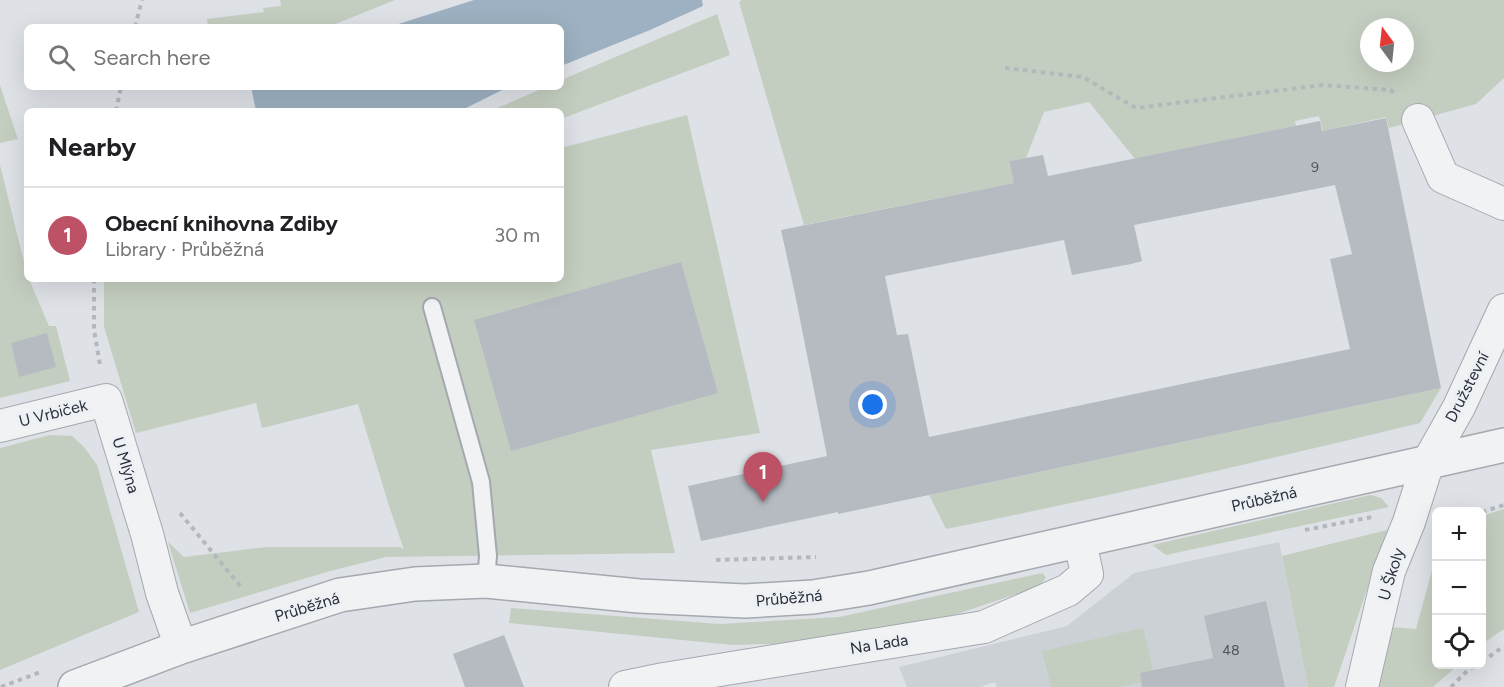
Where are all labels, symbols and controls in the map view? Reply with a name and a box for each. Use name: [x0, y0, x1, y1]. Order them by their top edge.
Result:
north arrow: [1360, 18, 1414, 72]
search box: [24, 24, 564, 90]
icon: search: [45, 41, 78, 74]
text: Search here: [93, 44, 211, 71]
text: Nearby: [48, 131, 136, 163]
house number: 9: [1311, 159, 1319, 176]
text: Obecní knihovna Zdiby: [105, 210, 338, 237]
text: 1: [63, 223, 72, 247]
text: 30 m: [494, 223, 540, 247]
text: Library · Průběžná: [105, 237, 264, 261]
street label: Družstevní: [1441, 348, 1493, 425]
your location: [858, 390, 887, 419]
street label: U Vrbiček: [17, 395, 89, 431]
street label: U Mlýna: [108, 435, 144, 495]
pin: 1: [744, 452, 783, 502]
street label: Průběžná: [1229, 482, 1299, 516]
map controls: [1432, 507, 1486, 669]
button: +: [1432, 507, 1486, 561]
street label: U Školy: [1374, 545, 1408, 603]
button: −: [1432, 561, 1486, 615]
street label: Průběžná: [755, 586, 823, 610]
street label: Průběžná: [272, 588, 342, 626]
button: locate: [1432, 615, 1486, 669]
street label: Na Lada: [849, 630, 909, 658]
house number: 48: [1222, 642, 1240, 659]

